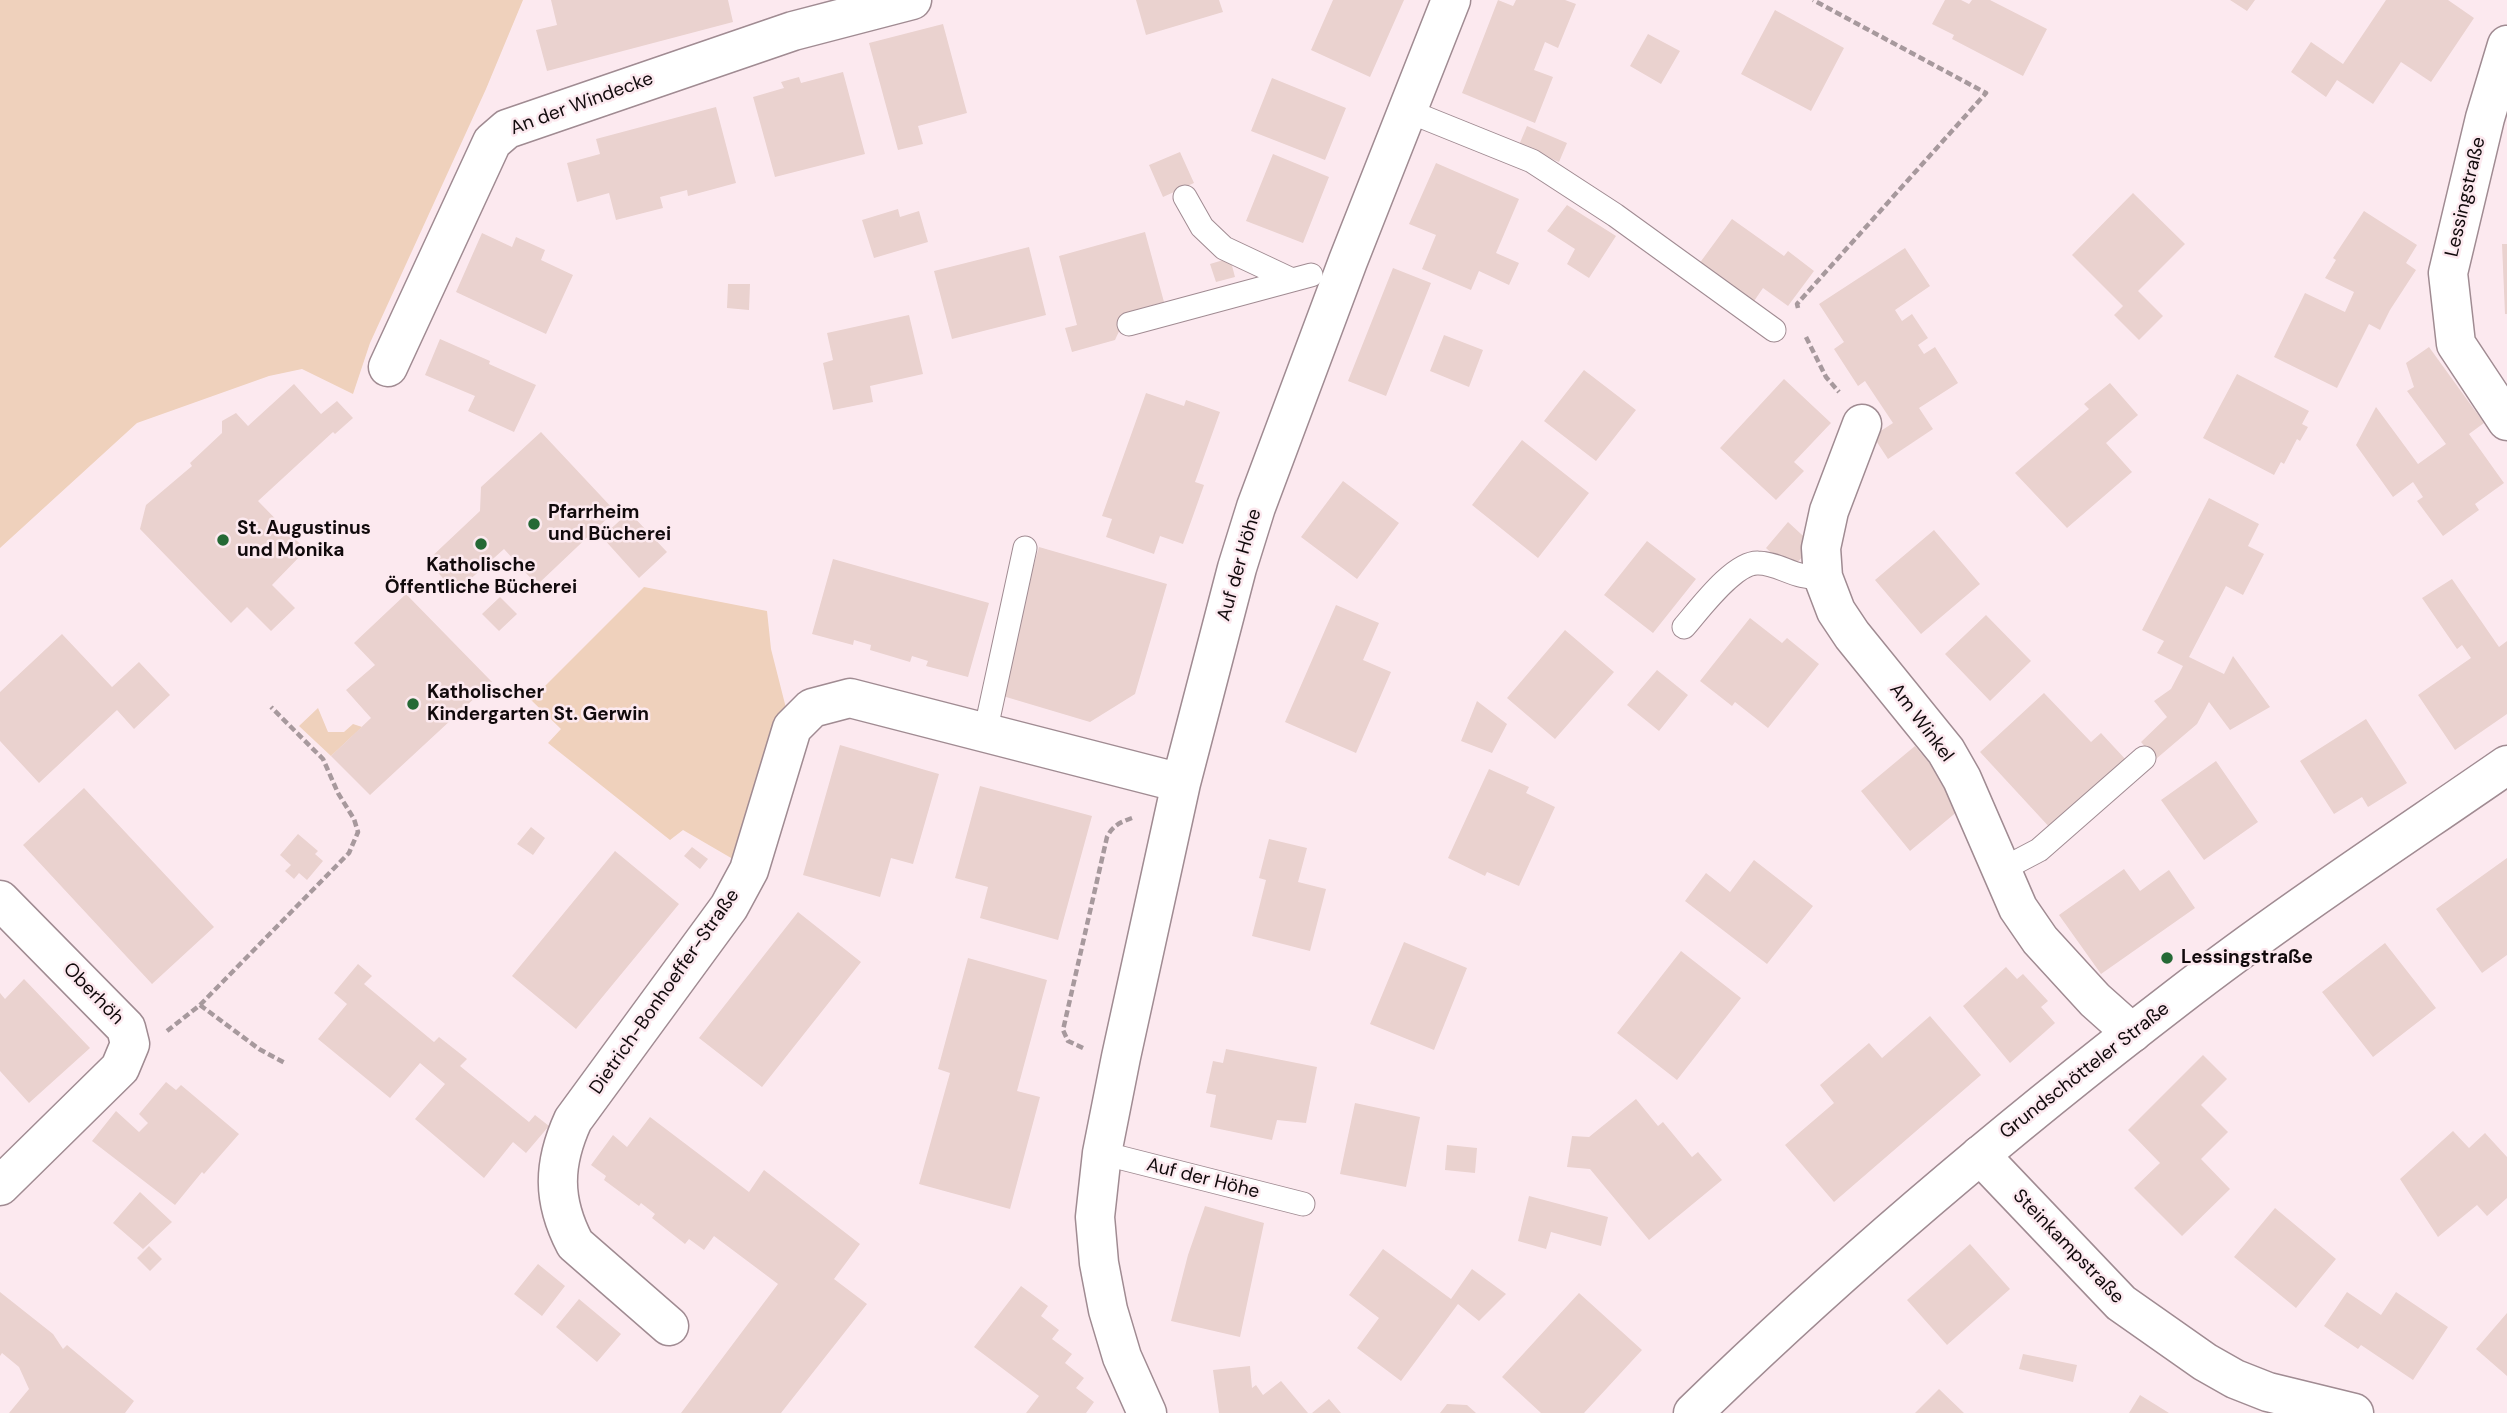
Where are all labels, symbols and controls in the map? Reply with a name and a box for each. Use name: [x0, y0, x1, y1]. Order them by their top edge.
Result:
street label: An der Windecke: [507, 68, 657, 140]
street label: Lessingstraße: [2441, 135, 2491, 259]
place label: Pfarrheim und Bücherei: [548, 502, 671, 546]
street label: Auf der Höhe: [1213, 506, 1267, 624]
marker: Pfarrheim und Bücherei: [526, 516, 542, 532]
place label: St. Augustinus und Monika: [237, 518, 371, 562]
marker: St. Augustinus und Monika: [215, 532, 231, 548]
marker: Katholische Öffentliche Bücherei: [473, 536, 489, 552]
place label: Katholische Öffentliche Bücherei: [385, 555, 577, 599]
street label: Am Winkel: [1884, 679, 1958, 767]
place label: Katholischer Kindergarten St. Gerwin: [427, 682, 649, 726]
marker: Katholischer Kindergarten St. Gerwin: [405, 696, 421, 712]
street label: Dietrich-Bonhoeffer-Straße: [585, 885, 745, 1099]
place label: Lessingstraße: [2181, 947, 2313, 969]
marker: Lessingstraße: [2159, 950, 2175, 966]
street label: Oberhöh: [58, 958, 128, 1030]
street label: Grundschötteler Straße: [1996, 998, 2174, 1144]
street label: Auf der Höhe: [1144, 1154, 1262, 1204]
street label: Steinkampstraße: [2008, 1185, 2128, 1309]

